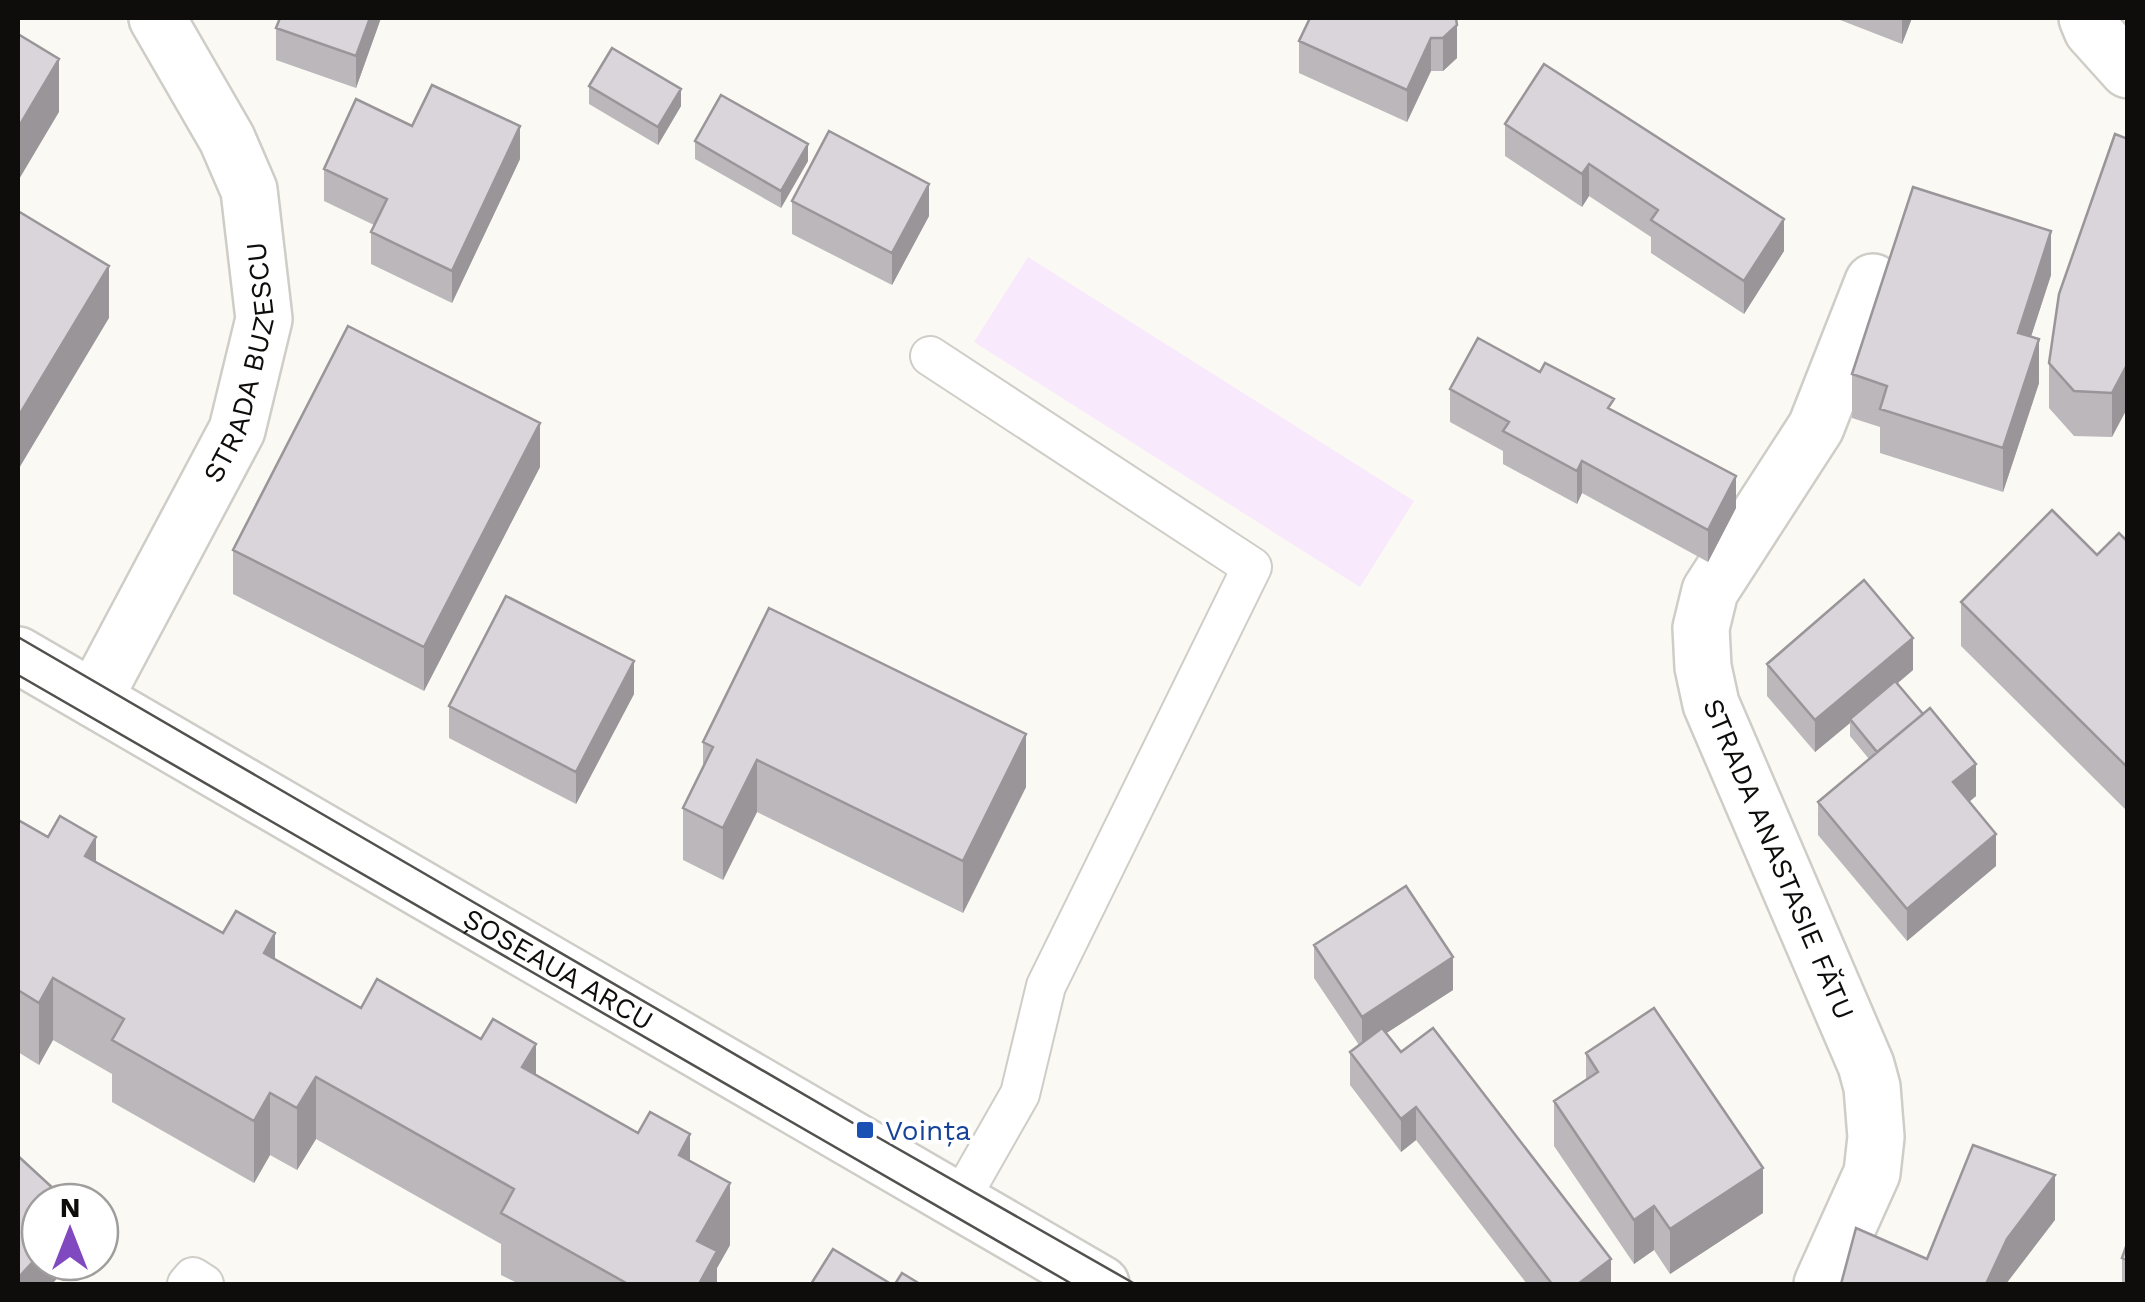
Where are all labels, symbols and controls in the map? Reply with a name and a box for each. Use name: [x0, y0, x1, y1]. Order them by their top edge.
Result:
street label: STRADA BUZESCU: [196, 240, 281, 488]
street label: STRADA ANASTASIE FĂTU: [1696, 694, 1861, 1024]
street label: ȘOSEAUA ARCU: [458, 901, 659, 1037]
place label: Voința: [885, 1114, 971, 1147]
marker: Voința: [854, 1119, 876, 1141]
north arrow: [20, 1182, 120, 1282]
text: N: [60, 1191, 80, 1224]

